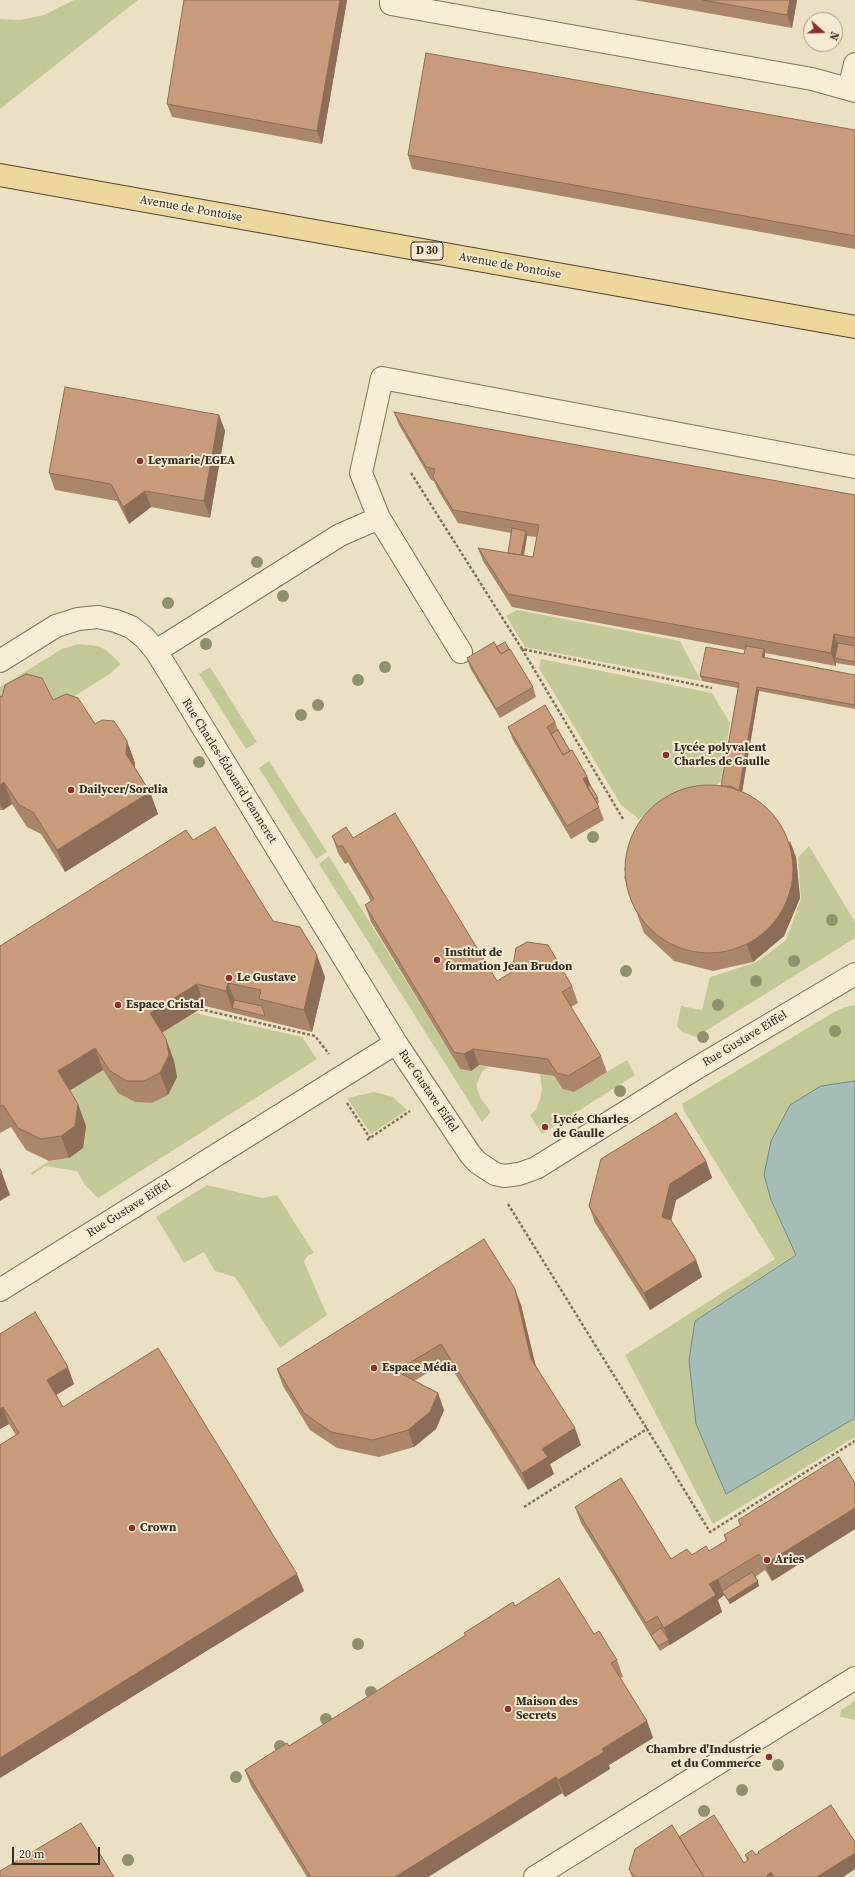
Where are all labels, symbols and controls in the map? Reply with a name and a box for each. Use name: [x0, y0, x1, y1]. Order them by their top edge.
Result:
north arrow: [803, 12, 843, 52]
text: N: [825, 30, 842, 42]
street label: Avenue de Pontoise: [139, 193, 243, 225]
road number: D 30: [411, 242, 443, 260]
street label: Avenue de Pontoise: [458, 250, 562, 282]
place label: Leymarie/EGEA: [148, 454, 235, 468]
marker: Leymarie/EGEA: [135, 456, 145, 466]
street label: Rue Charles-Édouard Jeanneret: [178, 696, 280, 846]
place label: Lycée polyvalent Charles de Gaulle: [674, 741, 770, 769]
marker: Lycée polyvalent Charles de Gaulle: [661, 750, 671, 760]
place label: Dailycer/Sorelia: [79, 783, 168, 797]
marker: Dailycer/Sorelia: [66, 785, 76, 795]
place label: Institut de formation Jean Brudon: [445, 946, 572, 974]
marker: Institut de formation Jean Brudon: [432, 955, 442, 965]
place label: Le Gustave: [237, 971, 296, 985]
marker: Le Gustave: [224, 973, 234, 983]
place label: Espace Cristal: [126, 998, 204, 1012]
marker: Espace Cristal: [113, 1000, 123, 1010]
street label: Rue Gustave Eiffel: [700, 1008, 790, 1070]
street label: Rue Gustave Eiffel: [395, 1047, 461, 1135]
place label: Lycée Charles de Gaulle: [553, 1113, 629, 1141]
marker: Lycée Charles de Gaulle: [540, 1122, 550, 1132]
street label: Rue Gustave Eiffel: [84, 1177, 174, 1241]
place label: Espace Média: [382, 1361, 457, 1375]
marker: Espace Média: [369, 1363, 379, 1373]
place label: Crown: [140, 1521, 176, 1535]
marker: Crown: [127, 1523, 137, 1533]
place label: Aries: [775, 1553, 804, 1567]
marker: Aries: [762, 1555, 772, 1565]
place label: Maison des Secrets: [516, 1695, 578, 1723]
marker: Maison des Secrets: [503, 1704, 513, 1714]
place label: Chambre d'Industrie et du Commerce: [646, 1743, 761, 1771]
marker: Chambre d'Industrie et du Commerce: [764, 1752, 774, 1762]
scale bar: [14, 1839, 102, 1865]
text: 20 m: [19, 1846, 45, 1862]

